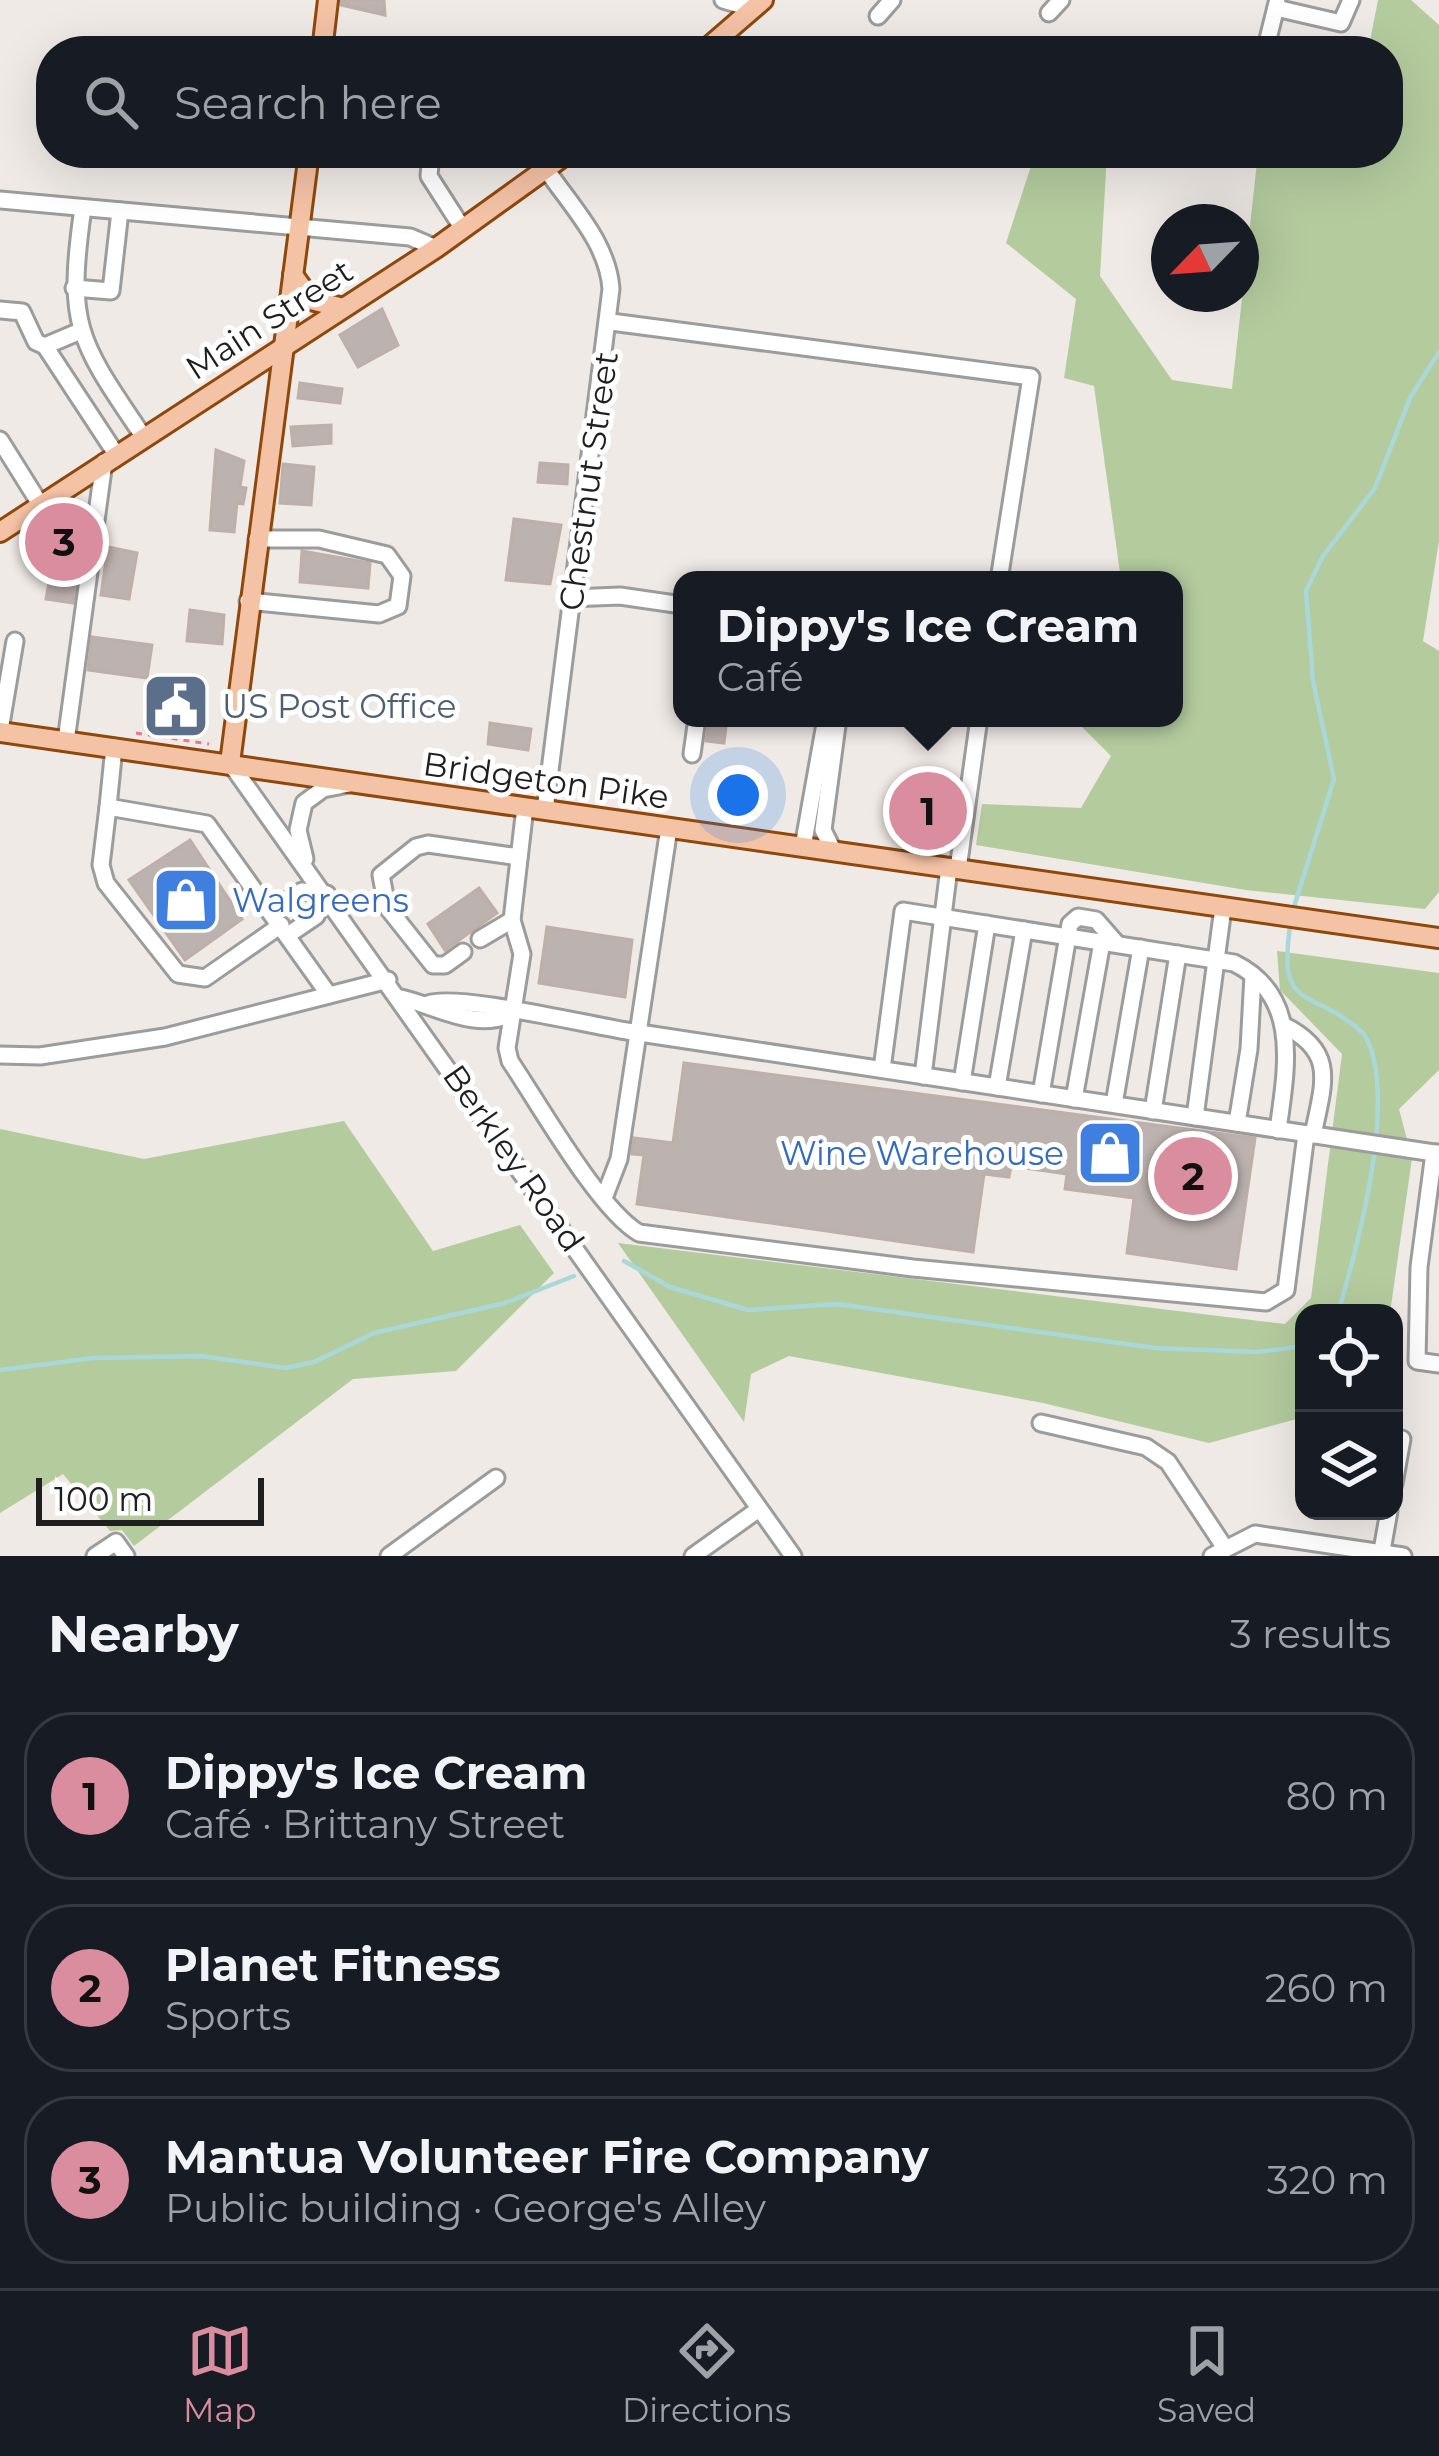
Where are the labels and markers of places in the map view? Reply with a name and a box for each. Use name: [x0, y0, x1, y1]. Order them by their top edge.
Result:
pin: 3: [25, 497, 103, 587]
public building icon: US Post Office: [141, 671, 211, 741]
place label: US Post Office: [222, 686, 456, 726]
pin: 1: [889, 766, 967, 856]
shop icon: Walgreens: [151, 865, 221, 935]
place label: Walgreens: [232, 880, 409, 920]
shop icon: Wine Warehouse: [1075, 1118, 1145, 1188]
pin: 2: [1154, 1131, 1232, 1221]
place label: Wine Warehouse: [780, 1133, 1064, 1173]

